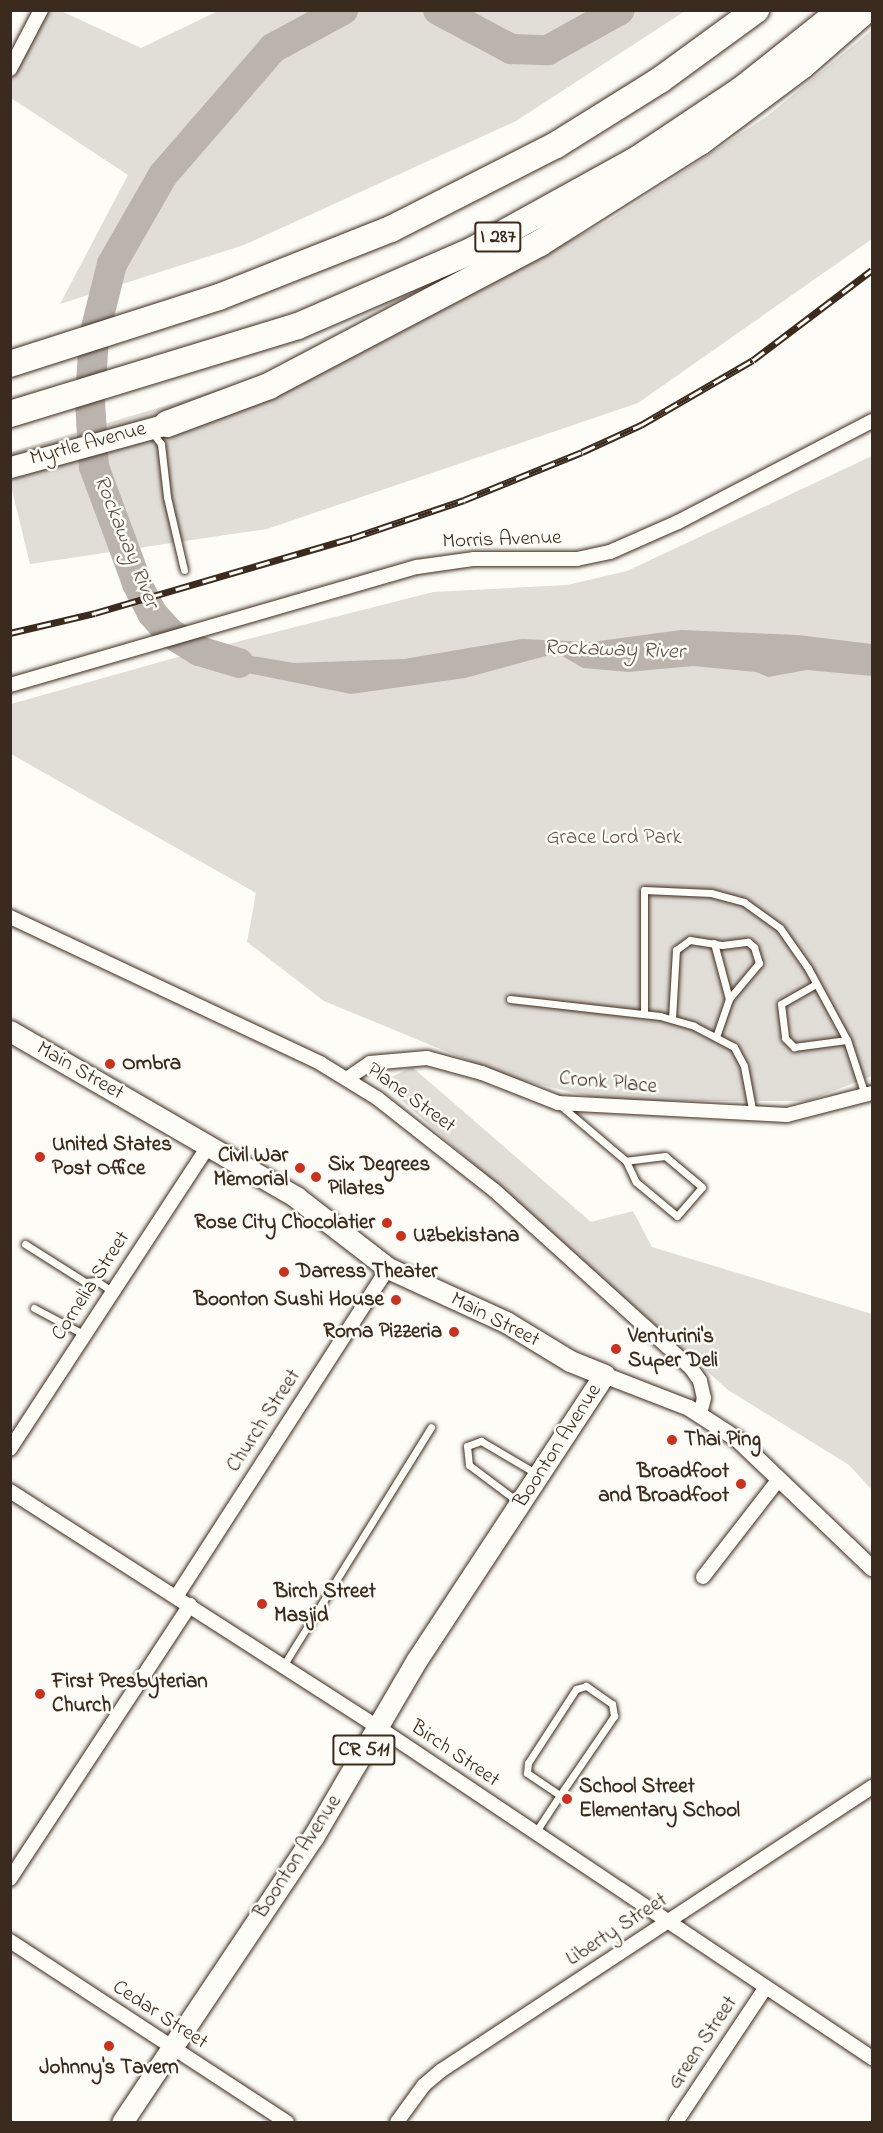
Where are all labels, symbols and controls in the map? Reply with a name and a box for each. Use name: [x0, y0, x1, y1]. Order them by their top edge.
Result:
road number: I 287: [474, 220, 522, 254]
street label: Myrtle Avenue: [27, 416, 149, 472]
water label: Rockaway River: [86, 472, 164, 612]
street label: Morris Avenue: [442, 525, 562, 555]
water label: Rockaway River: [543, 635, 685, 667]
park label: Grace Lord Park: [546, 825, 682, 851]
street label: Main Street: [32, 1036, 128, 1106]
place label: Ombra: [122, 1051, 181, 1077]
marker: Ombra: [103, 1057, 117, 1071]
street label: Plane Street: [362, 1057, 460, 1139]
street label: Cronk Place: [558, 1066, 658, 1100]
place label: United States Post Office: [52, 1132, 172, 1182]
place label: Civil War Memorial: [213, 1143, 288, 1193]
marker: United States Post Office: [33, 1150, 47, 1164]
place label: Six Degrees Pilates: [328, 1152, 430, 1202]
marker: Civil War Memorial: [293, 1161, 307, 1175]
marker: Six Degrees Pilates: [309, 1170, 323, 1184]
place label: Rose City Chocolatier: [194, 1210, 375, 1236]
marker: Rose City Chocolatier: [380, 1216, 394, 1230]
place label: Uzbekistana: [413, 1223, 519, 1249]
street label: Cornelia Street: [46, 1226, 136, 1346]
marker: Uzbekistana: [394, 1229, 408, 1243]
place label: Darress Theater: [296, 1259, 438, 1285]
marker: Darress Theater: [277, 1265, 291, 1279]
place label: Boonton Sushi House: [194, 1287, 384, 1313]
street label: Main Street: [446, 1287, 544, 1353]
marker: Boonton Sushi House: [389, 1293, 403, 1307]
place label: Roma Pizzeria: [323, 1319, 442, 1345]
place label: Venturini's Super Deli: [628, 1324, 718, 1374]
marker: Roma Pizzeria: [447, 1325, 461, 1339]
marker: Venturini's Super Deli: [609, 1342, 623, 1356]
street label: Church Street: [221, 1365, 307, 1477]
street label: Boonton Avenue: [509, 1379, 607, 1513]
place label: Thai Ping: [684, 1427, 761, 1453]
marker: Thai Ping: [665, 1433, 679, 1447]
place label: Broadfoot and Broadfoot: [598, 1459, 729, 1509]
marker: Broadfoot and Broadfoot: [734, 1477, 748, 1491]
place label: Birch Street Masjid: [274, 1579, 376, 1629]
marker: Birch Street Masjid: [255, 1597, 269, 1611]
place label: First Presbyterian Church: [52, 1669, 208, 1719]
marker: First Presbyterian Church: [33, 1687, 47, 1701]
street label: Birch Street: [406, 1715, 504, 1793]
road number: CR 511: [331, 1733, 397, 1767]
place label: School Street Elementary School: [579, 1774, 740, 1824]
street label: Boonton Avenue: [249, 1790, 347, 1924]
marker: School Street Elementary School: [560, 1792, 574, 1806]
street label: Liberty Street: [562, 1888, 672, 1972]
street label: Cedar Street: [108, 1975, 212, 2055]
street label: Green Street: [663, 1992, 743, 2094]
marker: Johnny's Tavern: [102, 2039, 116, 2053]
place label: Johnny's Tavern: [39, 2055, 179, 2081]

